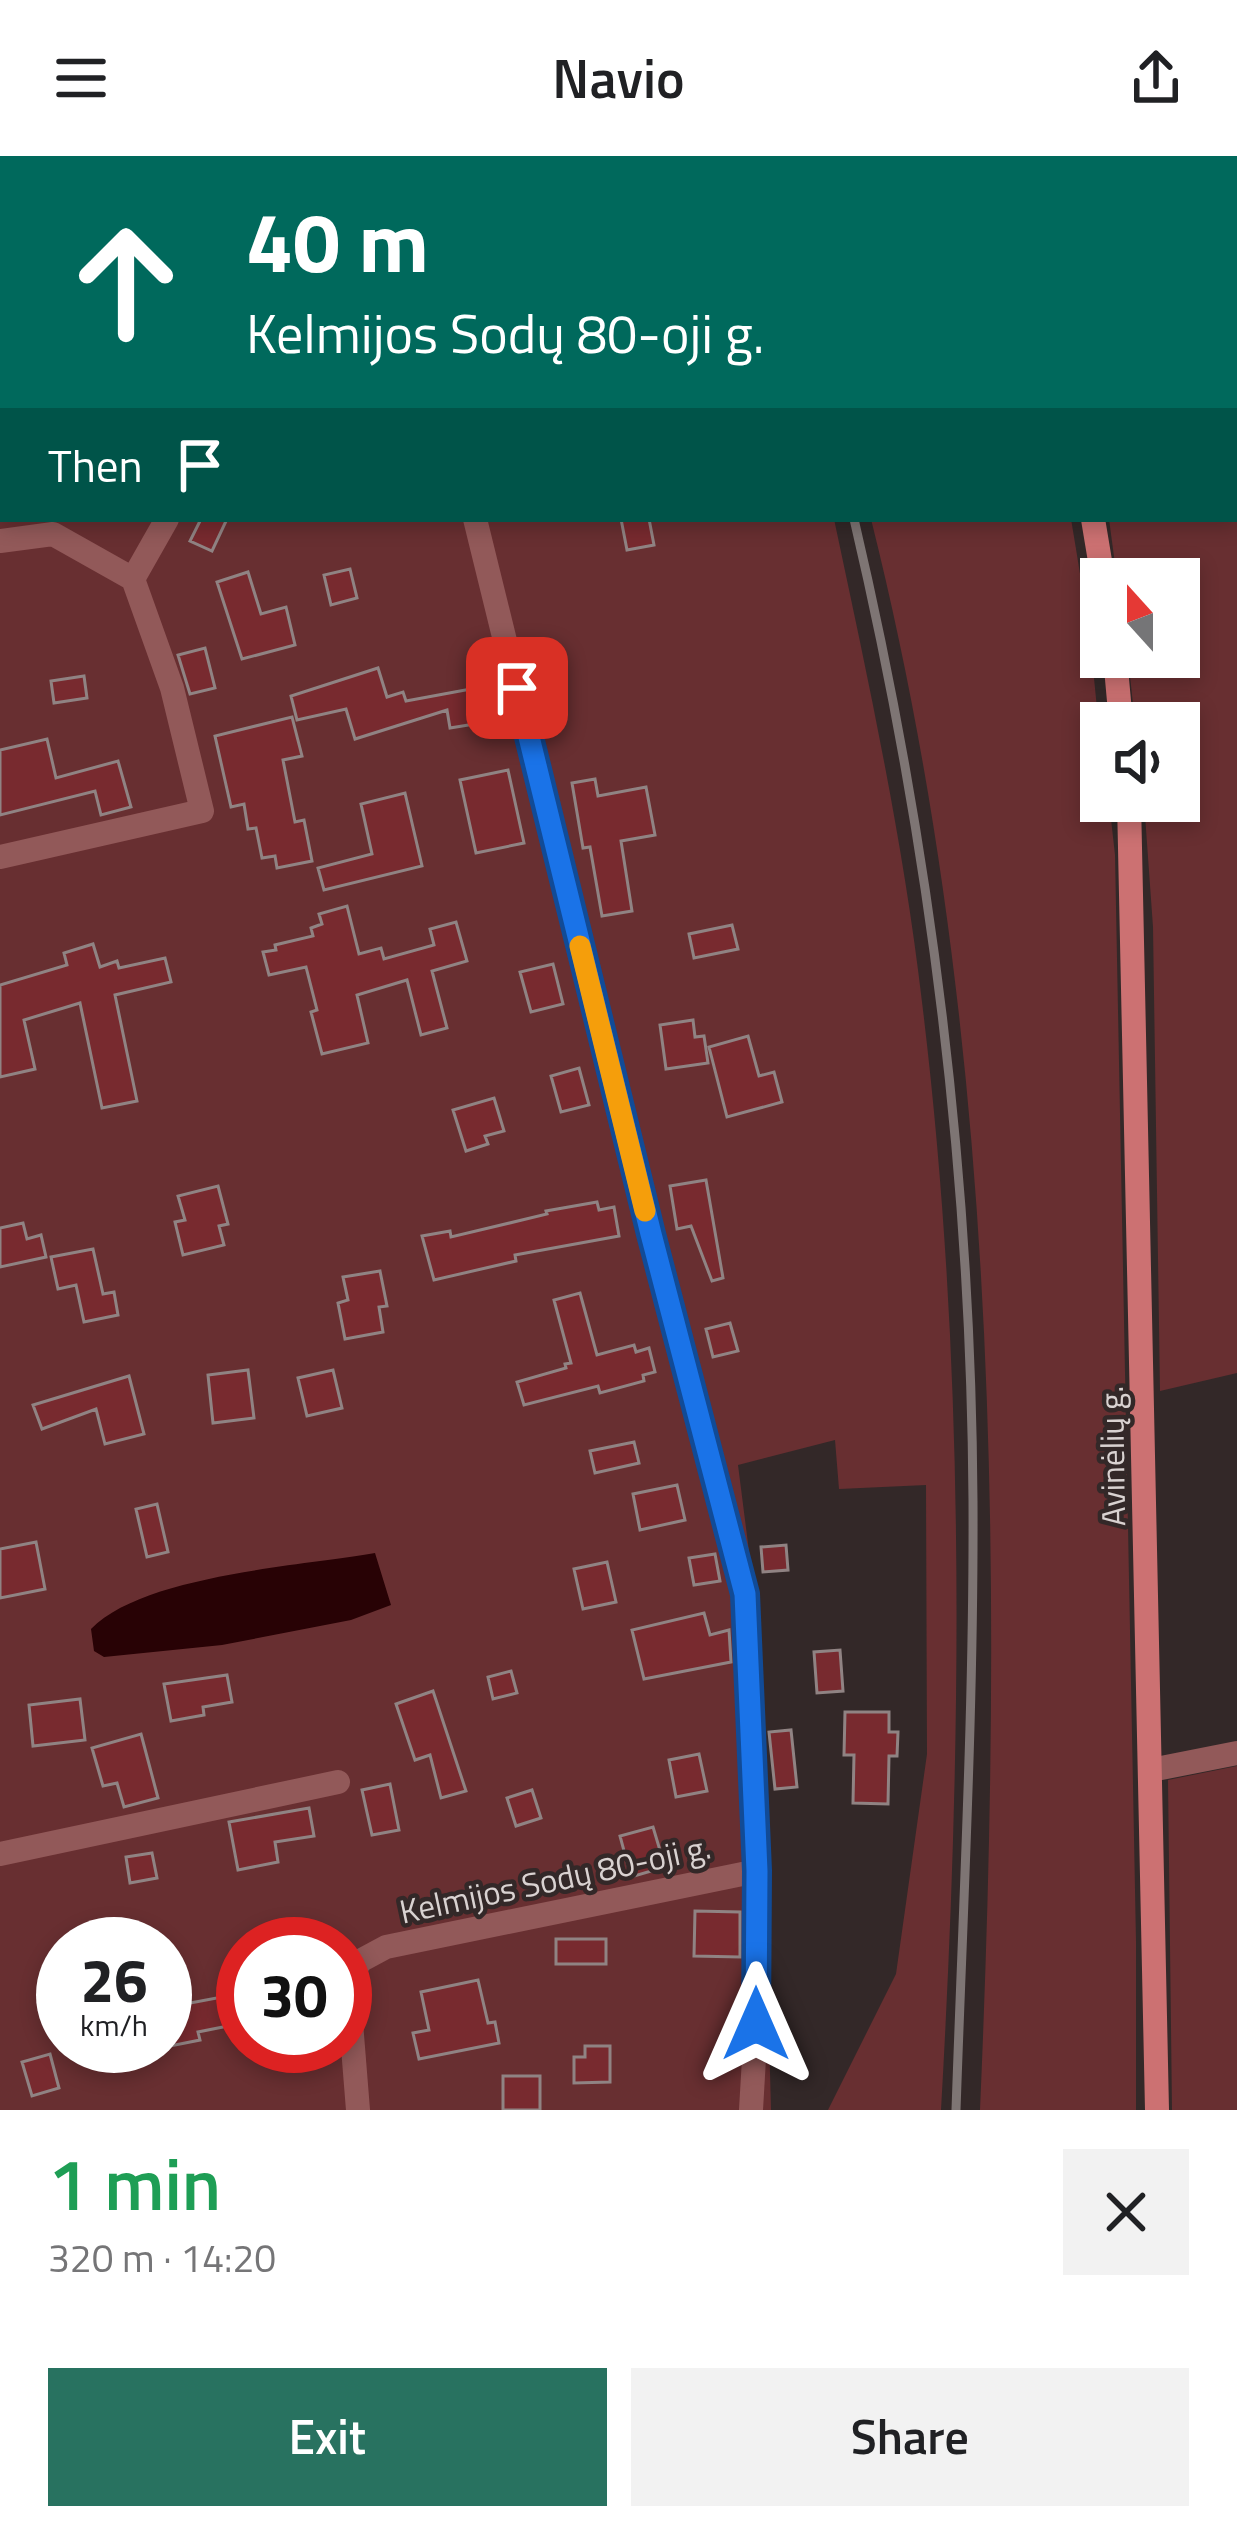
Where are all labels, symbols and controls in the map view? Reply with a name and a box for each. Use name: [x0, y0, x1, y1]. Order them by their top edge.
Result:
text: Navio: [552, 37, 685, 119]
icon: menu: [48, 45, 114, 111]
icon: share: [1123, 45, 1189, 111]
text: 40 m: [246, 177, 429, 305]
icon: ahead: [48, 204, 204, 360]
text: Kelmijos Sodų 80-oji g.: [246, 292, 764, 374]
text: Then: [48, 431, 143, 499]
icon: arrive: [167, 432, 233, 498]
north arrow: [1080, 558, 1200, 678]
map controls: [1080, 558, 1200, 822]
pin: [466, 637, 568, 739]
icon: arrive: [484, 655, 550, 721]
button: sound: [1080, 702, 1200, 822]
street label: Avinėlių g.: [1086, 1385, 1138, 1527]
street label: Kelmijos Sodų 80-oji g.: [395, 1822, 715, 1936]
speed limit sign: 30: [216, 1917, 372, 2073]
text: 26: [80, 1934, 148, 2025]
position arrow: [693, 1961, 819, 2087]
text: km/h: [80, 2002, 148, 2048]
text: 1 min: [48, 2128, 221, 2238]
button: close: [1063, 2149, 1189, 2275]
text: 320 m · 14:20: [48, 2228, 276, 2287]
button: Exit: [48, 2368, 607, 2506]
button: Share: [631, 2368, 1189, 2506]

